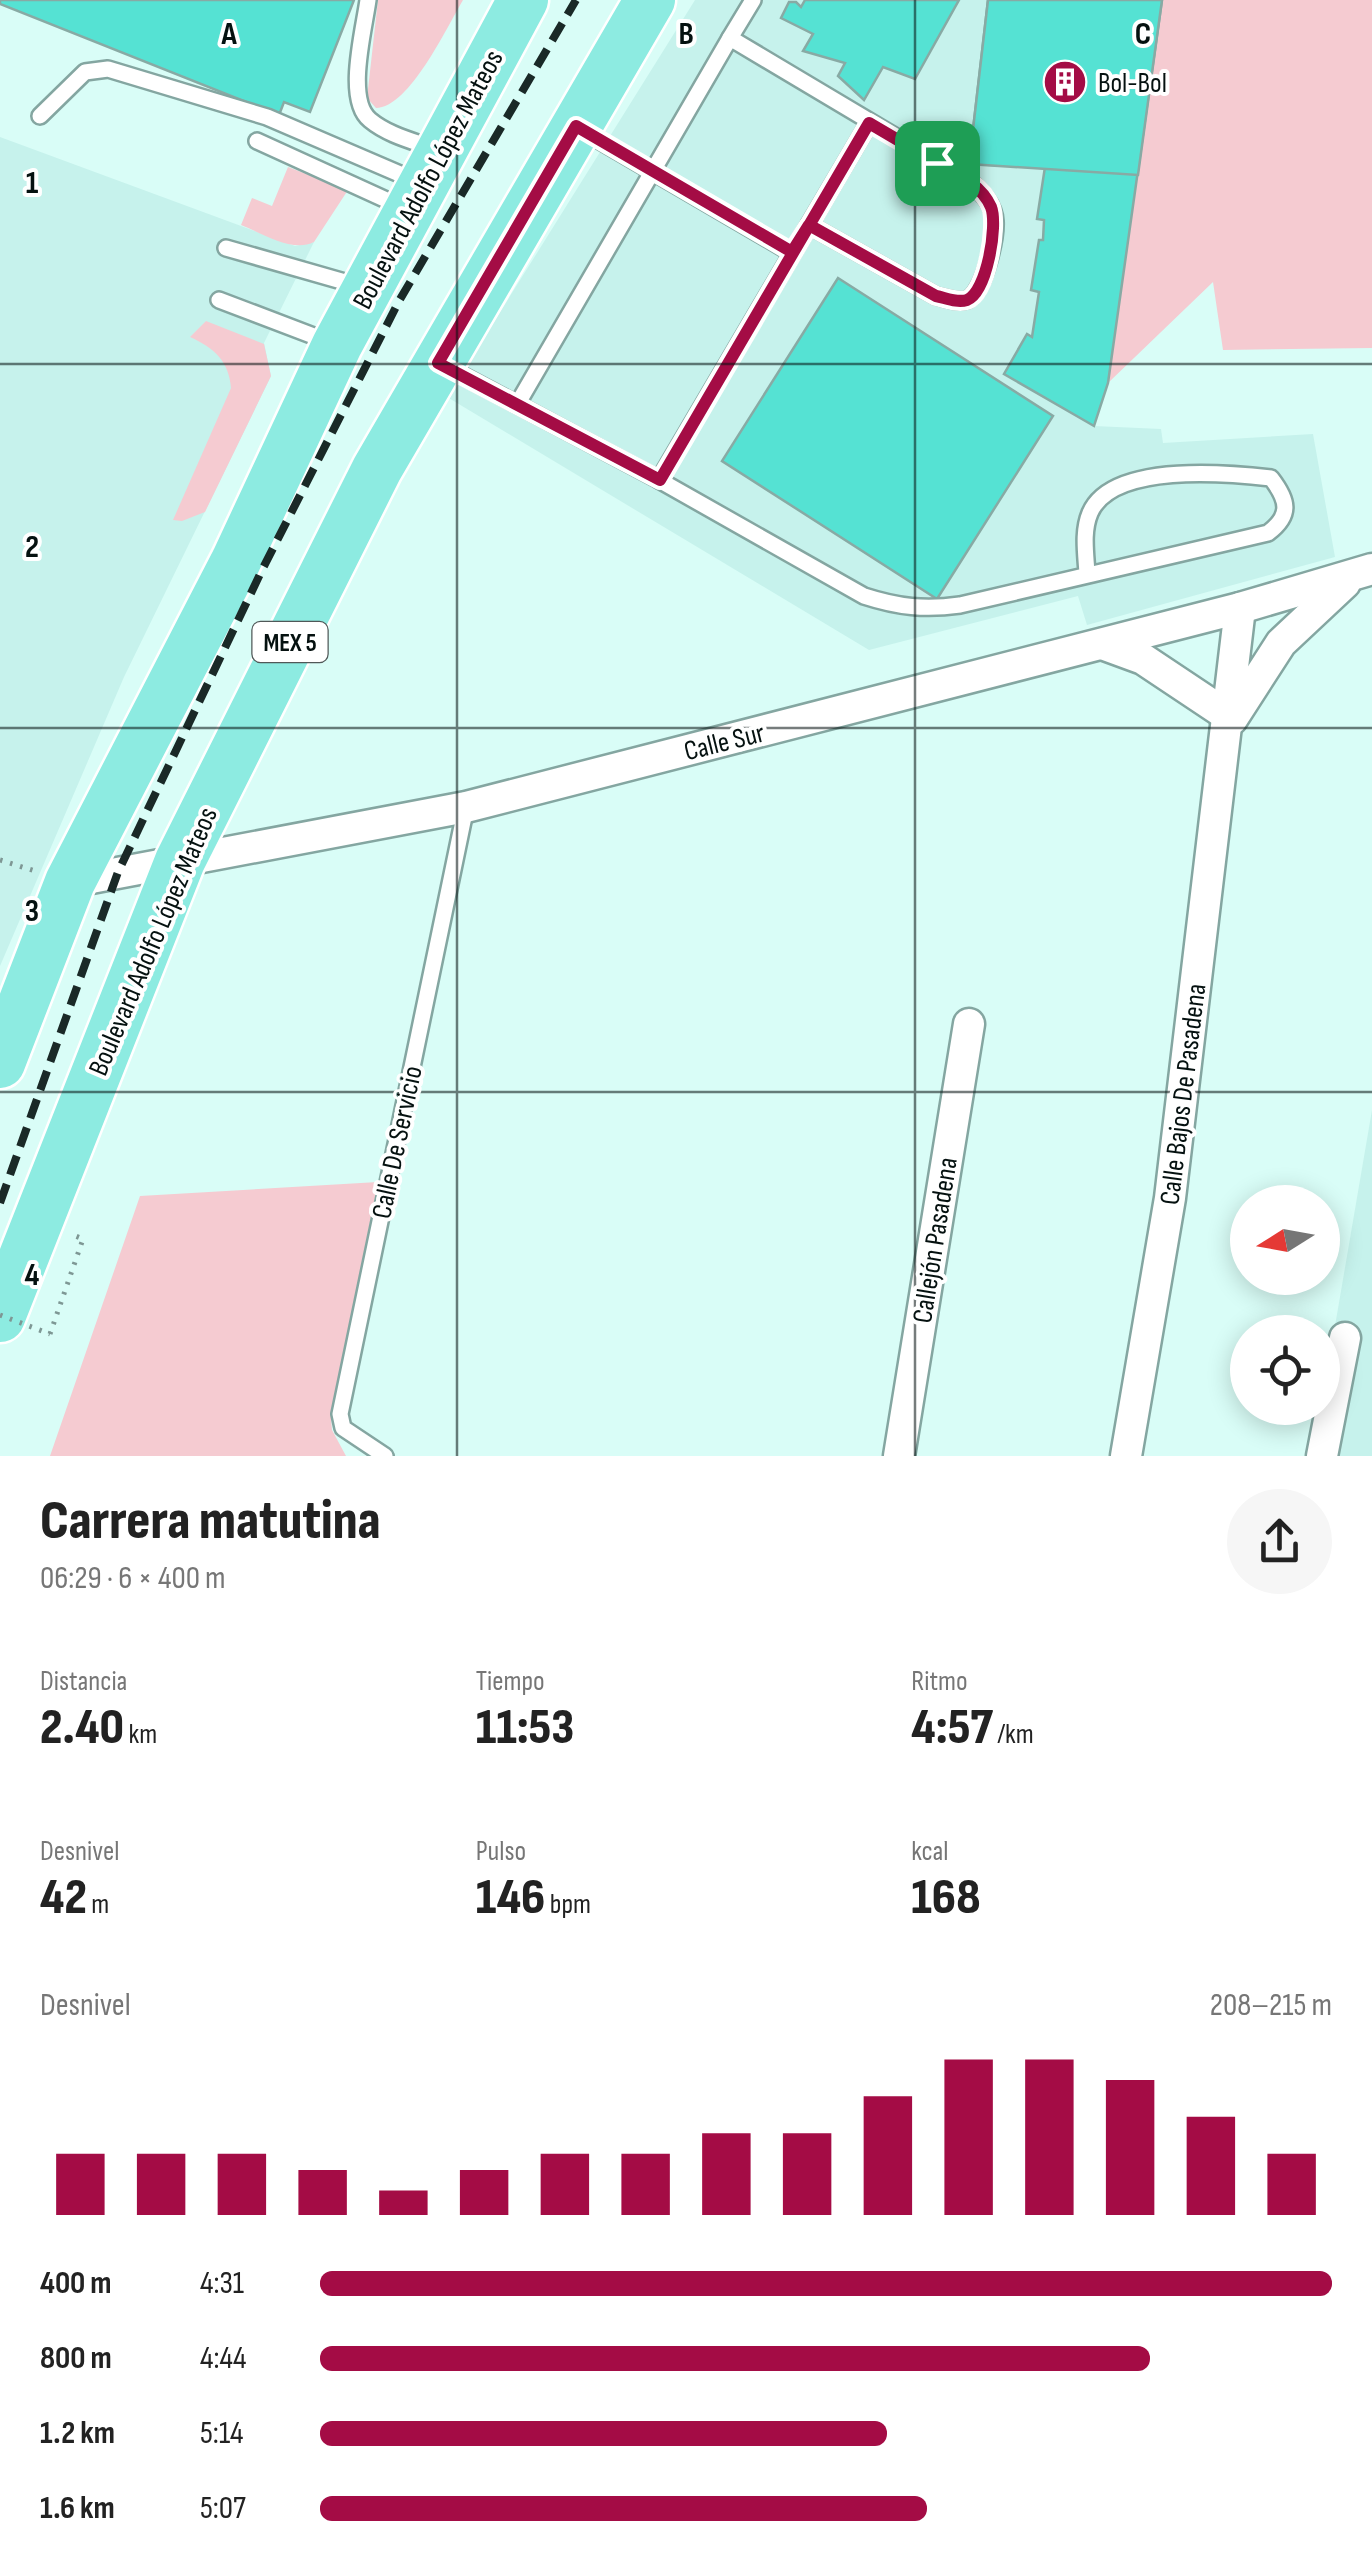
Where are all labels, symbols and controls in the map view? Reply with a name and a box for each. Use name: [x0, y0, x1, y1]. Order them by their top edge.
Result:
text: A: [220, 15, 237, 54]
text: B: [678, 15, 694, 54]
text: C: [1135, 15, 1151, 54]
street label: Boulevard Adolfo López Mateos: [346, 45, 511, 315]
building icon: Bol-Bol: [1042, 59, 1088, 105]
place label: Bol-Bol: [1098, 67, 1167, 100]
pin: [895, 121, 980, 206]
icon: arrive: [910, 136, 965, 191]
text: 1: [26, 164, 39, 203]
text: 2: [25, 528, 39, 567]
road number: MEX 5: [252, 622, 328, 662]
street label: Calle Sur: [681, 717, 768, 768]
street label: Boulevard Adolfo López Mateos: [82, 802, 225, 1081]
text: 3: [25, 892, 39, 931]
street label: Calle Bajos De Pasadena: [1154, 982, 1213, 1207]
street label: Calle De Servicio: [365, 1063, 430, 1222]
street label: Callejón Pasadena: [906, 1155, 965, 1325]
north arrow: [1230, 1185, 1340, 1295]
map controls: [1230, 1185, 1340, 1425]
text: 4: [25, 1256, 40, 1295]
button: locate: [1230, 1315, 1340, 1425]
text: Carrera matutina: [40, 1488, 381, 1555]
button: share: [1227, 1489, 1332, 1594]
text: 06:29 · 6 × 400 m: [40, 1559, 226, 1598]
text: Distancia: [40, 1665, 127, 1698]
text: Tiempo: [476, 1665, 545, 1698]
text: Ritmo: [911, 1665, 968, 1698]
text: 2.40: [40, 1698, 124, 1758]
text: 11:53: [476, 1698, 574, 1758]
text: 4:57: [911, 1698, 993, 1758]
text: km: [124, 1718, 157, 1751]
text: /km: [993, 1718, 1034, 1751]
text: Desnivel: [40, 1835, 119, 1868]
text: Pulso: [476, 1835, 526, 1868]
text: kcal: [911, 1835, 948, 1868]
text: 42: [40, 1868, 87, 1928]
text: 146: [476, 1868, 545, 1928]
text: 168: [911, 1868, 981, 1928]
text: m: [87, 1888, 109, 1921]
text: bpm: [545, 1888, 591, 1921]
text: Desnivel: [40, 1986, 131, 2025]
text: 208–215 m: [1210, 1986, 1332, 2025]
text: 400 m: [40, 2264, 112, 2303]
text: 4:31: [200, 2264, 244, 2303]
text: 800 m: [40, 2339, 112, 2378]
text: 4:44: [200, 2339, 246, 2378]
text: 1.2 km: [40, 2414, 115, 2453]
text: 5:14: [200, 2414, 243, 2453]
text: 1.6 km: [40, 2489, 115, 2528]
text: 5:07: [200, 2489, 246, 2528]

